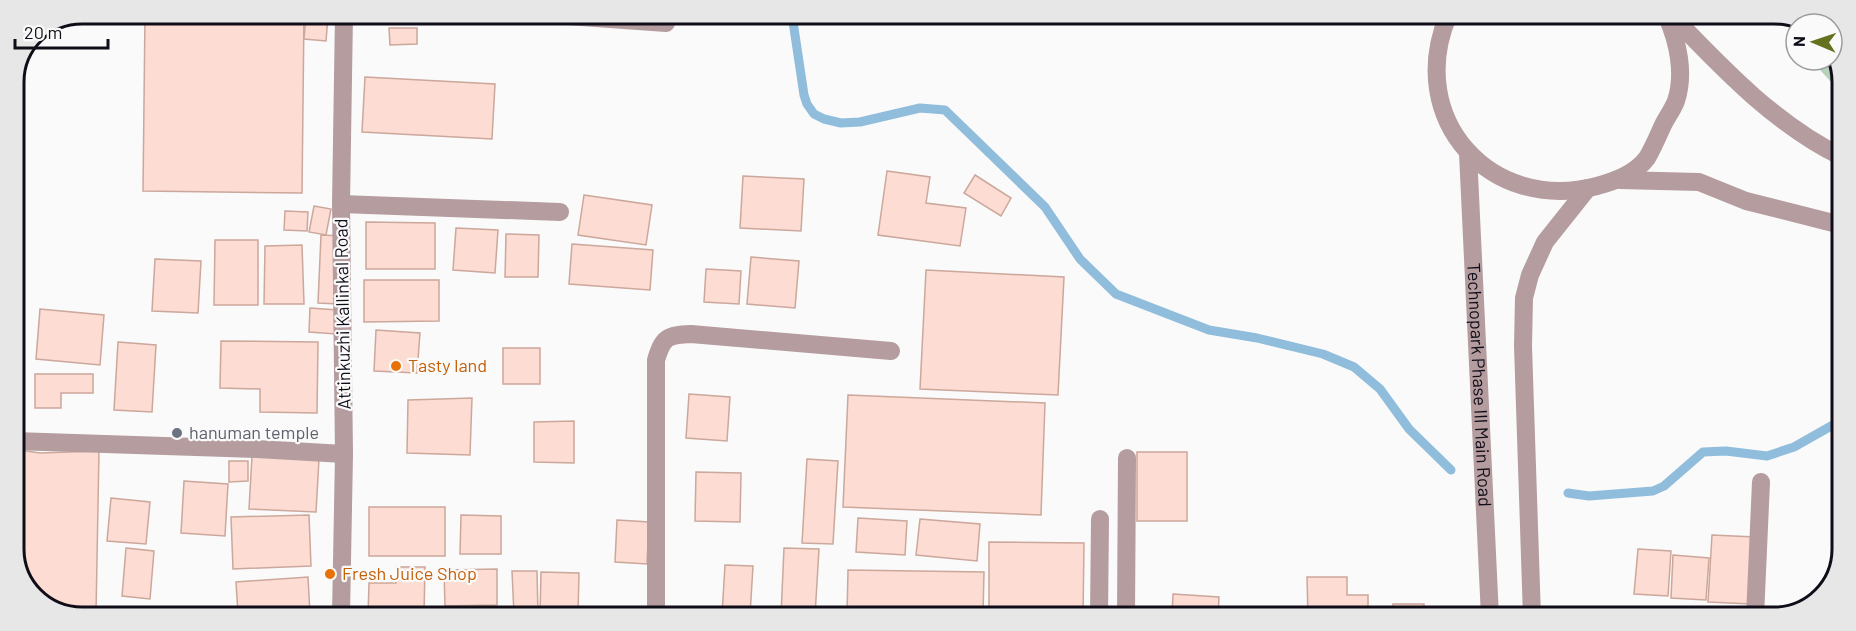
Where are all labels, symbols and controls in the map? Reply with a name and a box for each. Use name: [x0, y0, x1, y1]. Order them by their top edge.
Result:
scale bar: [15, 12, 108, 50]
north arrow: [1784, 12, 1844, 72]
text: 20 m: [24, 21, 62, 43]
text: N: [1789, 36, 1808, 47]
street label: Attinkuzhi Kallinkal Road: [329, 218, 355, 410]
street label: Technopark Phase III Main Road: [1463, 262, 1497, 507]
place label: Tasty land: [408, 354, 487, 376]
marker: Tasty land: [389, 359, 403, 373]
place label: hanuman temple: [189, 421, 319, 443]
marker: hanuman temple: [170, 426, 184, 440]
place label: Fresh Juice Shop: [342, 562, 477, 584]
marker: Fresh Juice Shop: [323, 567, 337, 581]

